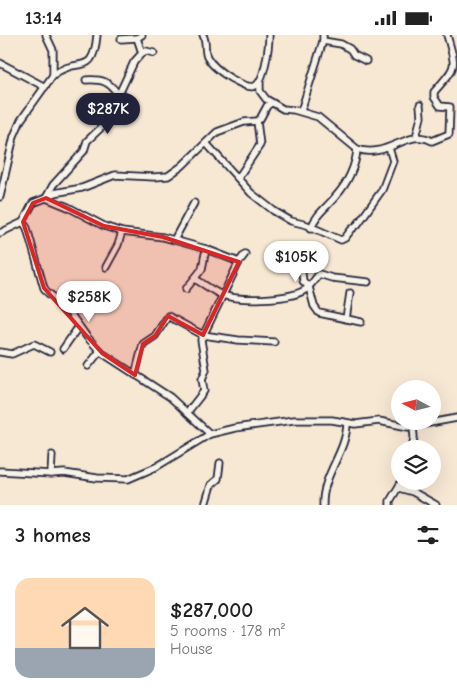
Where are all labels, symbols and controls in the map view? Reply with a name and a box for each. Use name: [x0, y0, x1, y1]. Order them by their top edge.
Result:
text: 13:14: [25, 7, 62, 29]
pin: $287K: [73, 93, 143, 135]
text: $287K: [87, 100, 129, 118]
pin: $105K: [261, 241, 331, 283]
text: $105K: [275, 248, 317, 266]
pin: $258K: [54, 281, 124, 323]
text: $258K: [67, 288, 111, 306]
north arrow: [391, 380, 441, 430]
map controls: [391, 380, 441, 490]
button: layers: [391, 440, 441, 490]
icon: filters: [414, 521, 442, 549]
text: 3 homes: [15, 523, 91, 547]
icon: home: [55, 598, 115, 658]
text: $287,000: [170, 598, 253, 622]
text: 5 rooms · 178 m²: [170, 622, 285, 640]
text: House: [170, 640, 213, 658]

